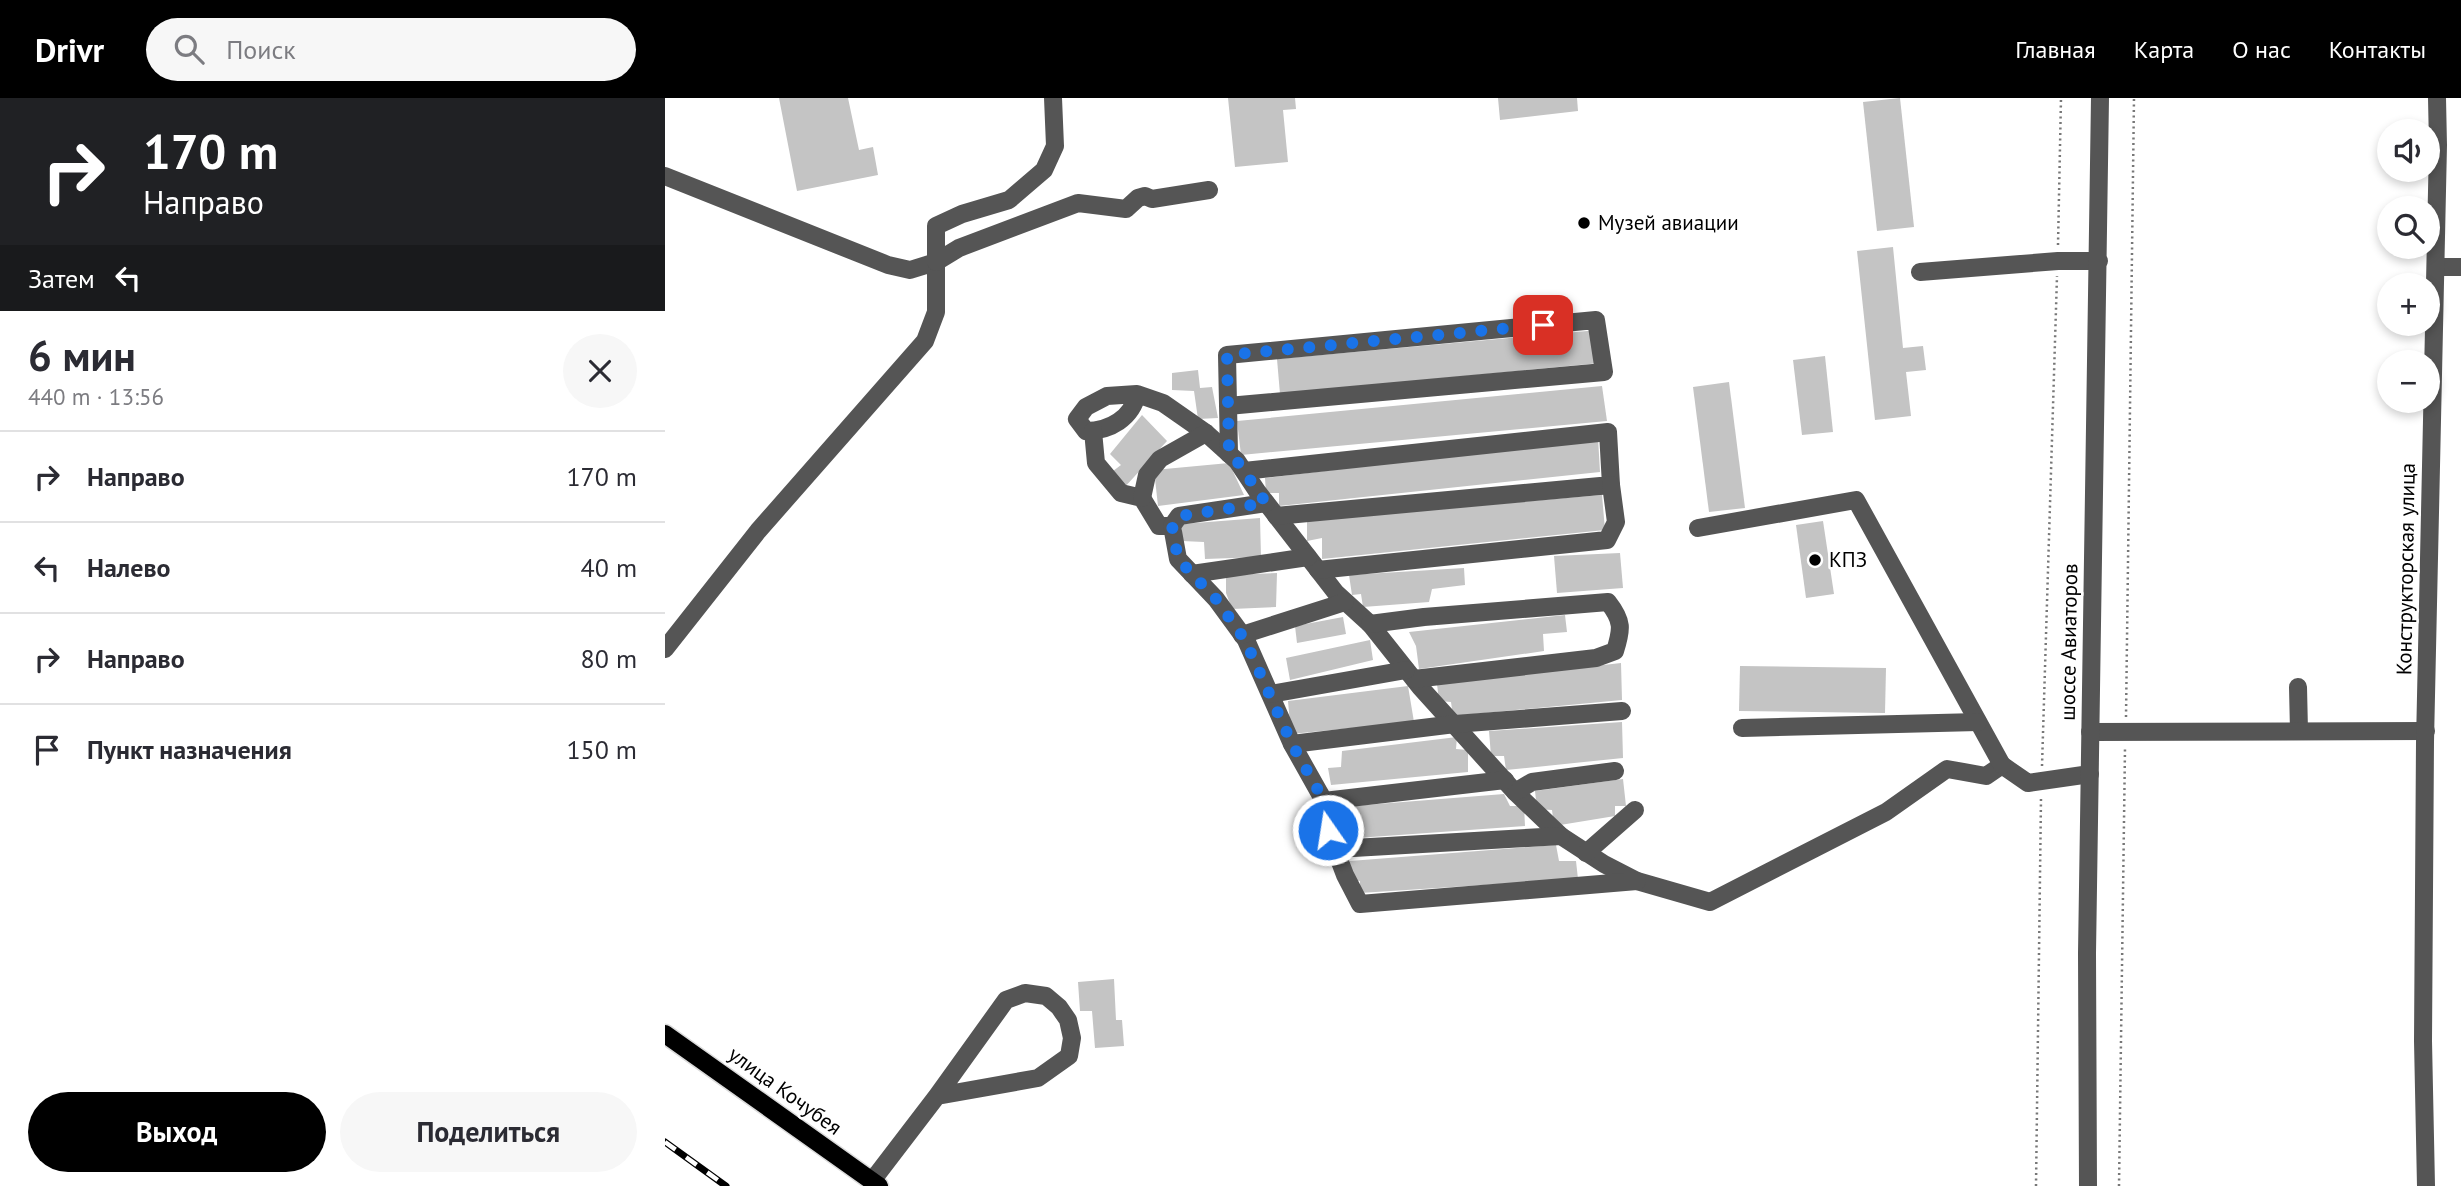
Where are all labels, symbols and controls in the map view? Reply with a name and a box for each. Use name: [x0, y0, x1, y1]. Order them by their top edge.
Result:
search box: [146, 18, 636, 81]
text: Drivr: [35, 28, 104, 71]
icon: search: [170, 30, 208, 68]
text: Поиск: [226, 33, 296, 66]
text: Главная: [2015, 34, 2096, 65]
text: Карта: [2134, 34, 2194, 65]
text: О нас: [2232, 34, 2291, 65]
text: Контакты: [2329, 34, 2426, 65]
text: 170 m: [143, 119, 278, 183]
map controls: [2377, 119, 2440, 413]
button: sound: [2377, 119, 2440, 182]
icon: right: [28, 126, 119, 217]
text: Направо: [143, 181, 264, 223]
button: search: [2377, 196, 2440, 259]
place label: Музей авиации: [1598, 209, 1739, 236]
marker: Музей авиации: [1576, 215, 1592, 231]
icon: left: [109, 259, 147, 297]
text: Затем: [28, 262, 95, 295]
button: +: [2377, 273, 2440, 336]
pin: [1513, 295, 1573, 355]
icon: arrive: [1524, 306, 1562, 344]
text: 6 мин: [28, 328, 136, 383]
button: close: [563, 334, 637, 408]
button: −: [2377, 350, 2440, 413]
text: 440 m · 13:56: [28, 382, 164, 411]
icon: right: [28, 458, 66, 496]
text: Направо: [87, 460, 185, 493]
text: 170 m: [566, 460, 637, 493]
street label: Конструкторская улица: [2390, 463, 2421, 675]
place label: КПЗ: [1829, 546, 1867, 573]
icon: left: [28, 549, 66, 587]
text: Налево: [87, 551, 171, 584]
text: 40 m: [581, 551, 637, 584]
marker: КПЗ: [1807, 552, 1823, 568]
street label: шоссе Авиаторов: [2054, 563, 2083, 721]
icon: right: [28, 640, 66, 678]
text: Направо: [87, 642, 185, 675]
text: 80 m: [581, 642, 637, 675]
icon: arrive: [28, 731, 66, 769]
text: Пункт назначения: [87, 733, 292, 766]
text: 150 m: [566, 733, 637, 766]
position arrow: [1291, 793, 1365, 867]
street label: улица Кочубея: [723, 1040, 847, 1141]
button: Выход: [28, 1092, 326, 1172]
button: Поделиться: [340, 1092, 637, 1172]

